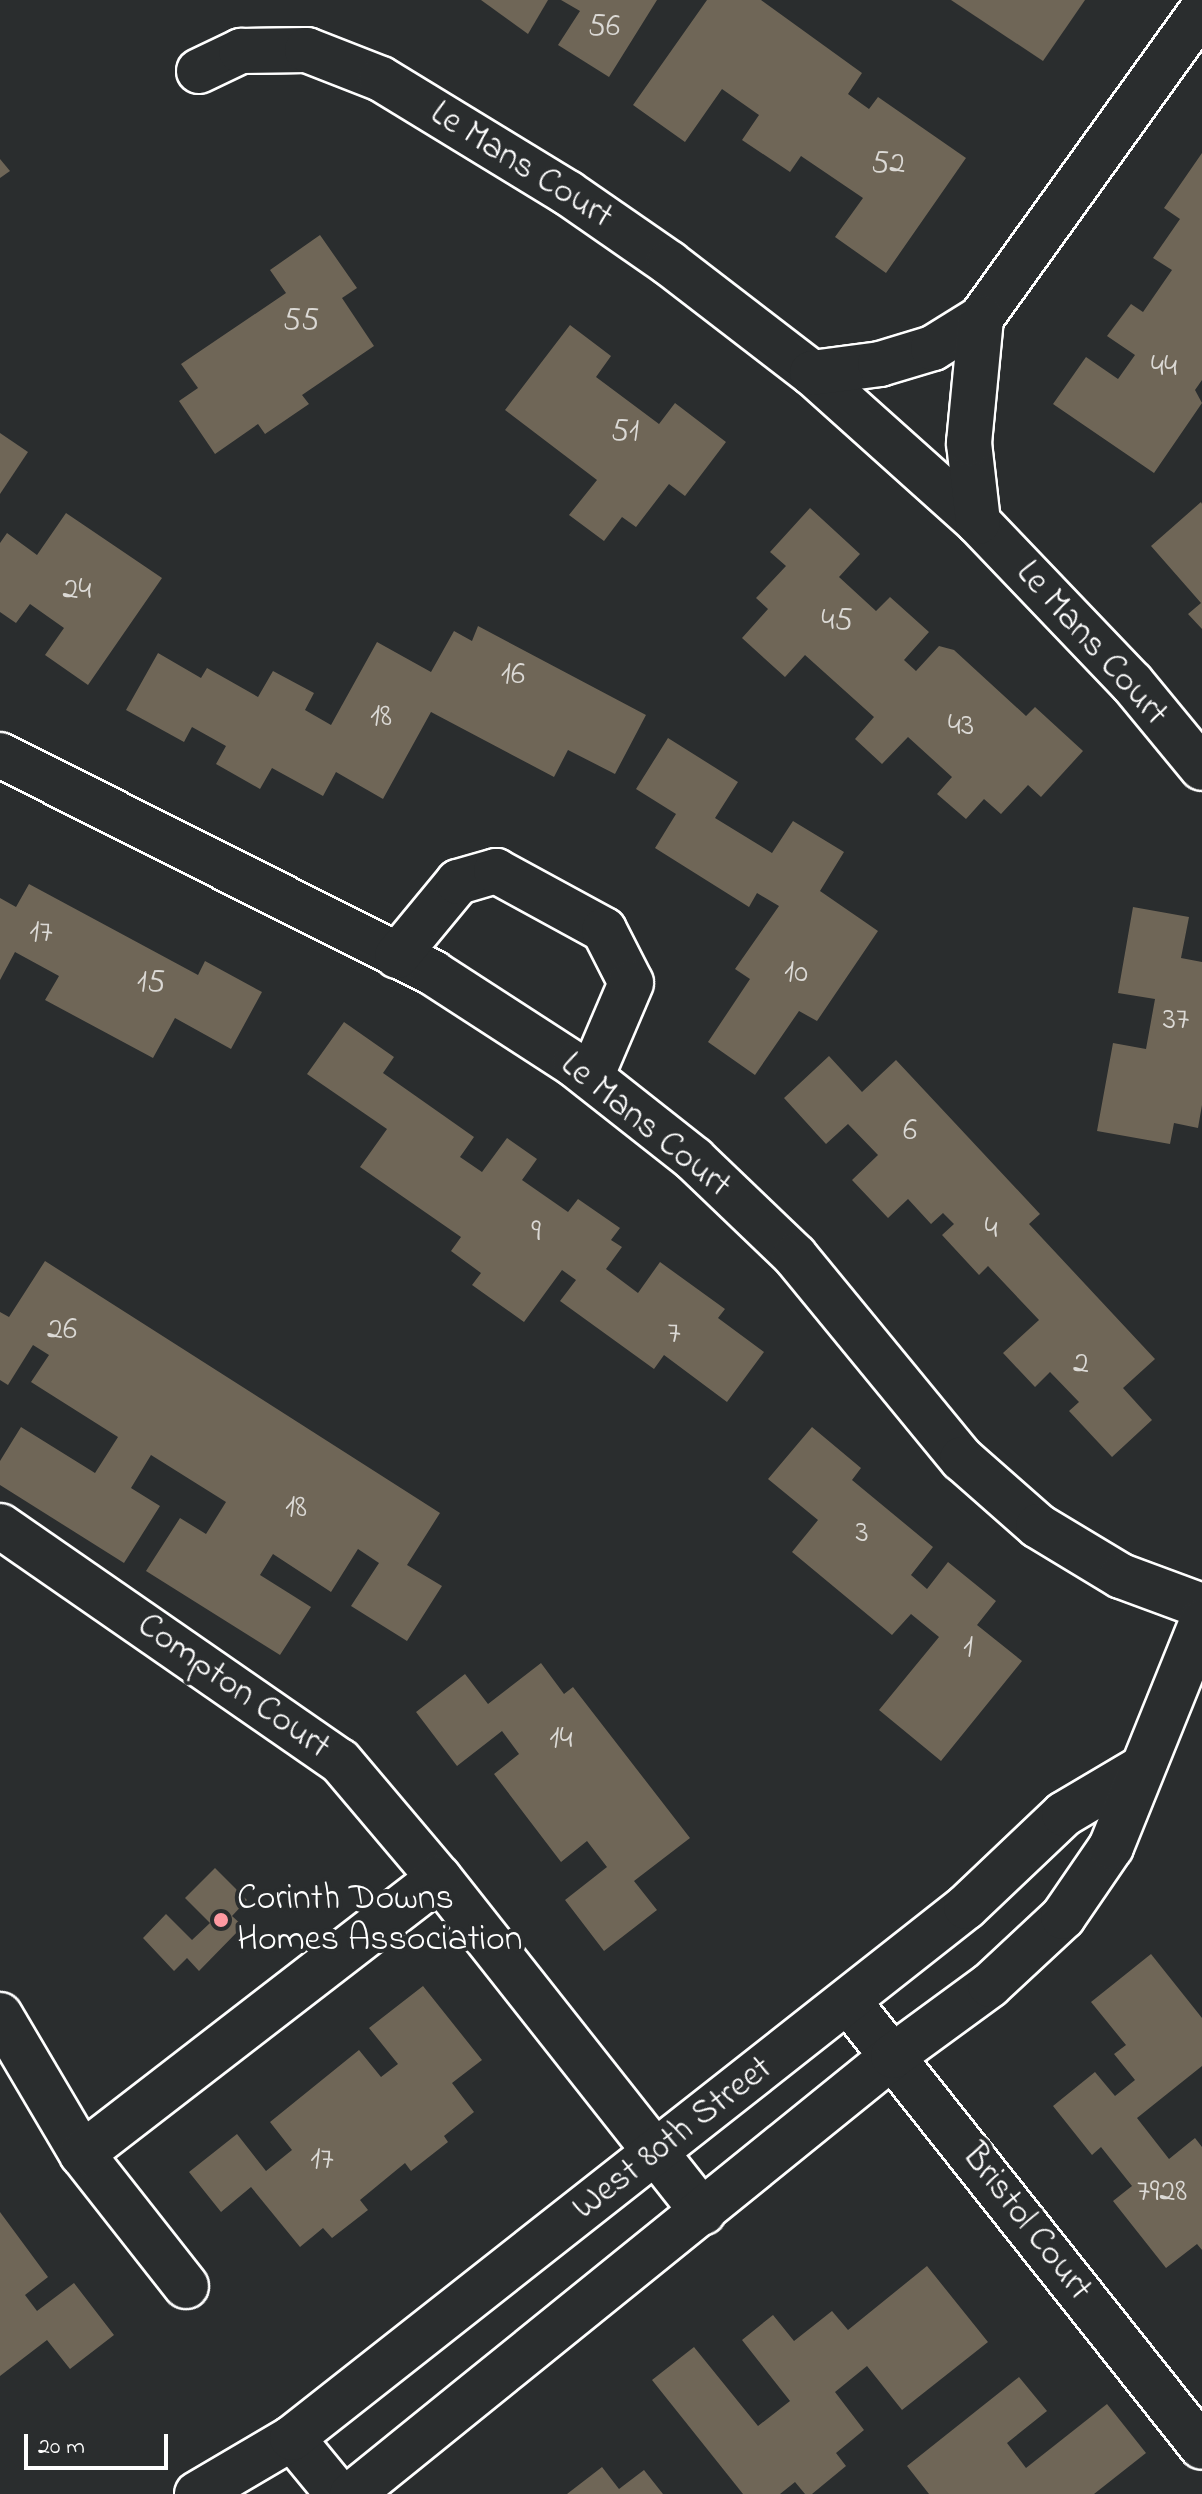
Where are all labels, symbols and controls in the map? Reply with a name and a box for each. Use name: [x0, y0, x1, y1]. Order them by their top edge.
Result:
house number: 56: [588, 9, 620, 47]
street label: Le Mans Court: [422, 93, 620, 239]
house number: 52: [871, 146, 905, 184]
house number: 55: [283, 303, 319, 341]
house number: 44: [1151, 349, 1177, 387]
house number: 51: [611, 414, 639, 452]
street label: Le Mans Court: [1006, 553, 1176, 735]
house number: 24: [62, 572, 92, 610]
house number: 45: [821, 603, 853, 641]
house number: 16: [501, 657, 525, 695]
house number: 18: [370, 699, 392, 737]
house number: 43: [948, 708, 974, 746]
house number: 17: [29, 915, 53, 953]
house number: 10: [784, 955, 808, 993]
house number: 15: [137, 965, 165, 1003]
house number: 37: [1163, 1002, 1189, 1040]
street label: Le Mans Court: [551, 1044, 739, 1208]
house number: 6: [903, 1113, 917, 1151]
house number: 4: [984, 1211, 998, 1249]
house number: 9: [531, 1214, 541, 1252]
house number: 26: [47, 1312, 77, 1350]
house number: 7: [667, 1316, 681, 1354]
house number: 2: [1073, 1346, 1089, 1384]
house number: 18: [285, 1490, 307, 1528]
house number: 3: [855, 1515, 869, 1553]
street label: Compton Court: [128, 1605, 338, 1769]
house number: 1: [963, 1630, 973, 1668]
house number: 14: [549, 1721, 573, 1759]
place label: Corinth Downs Homes Association: [237, 1877, 523, 1962]
marker: Corinth Downs Homes Association: [212, 1911, 230, 1929]
street label: West 80th Street: [565, 2048, 781, 2230]
street label: Bristol Court: [951, 2136, 1101, 2310]
house number: 17: [310, 2142, 334, 2180]
house number: 7928: [1137, 2174, 1187, 2212]
scale bar: [28, 2418, 172, 2468]
text: 20 m: [38, 2430, 85, 2465]

